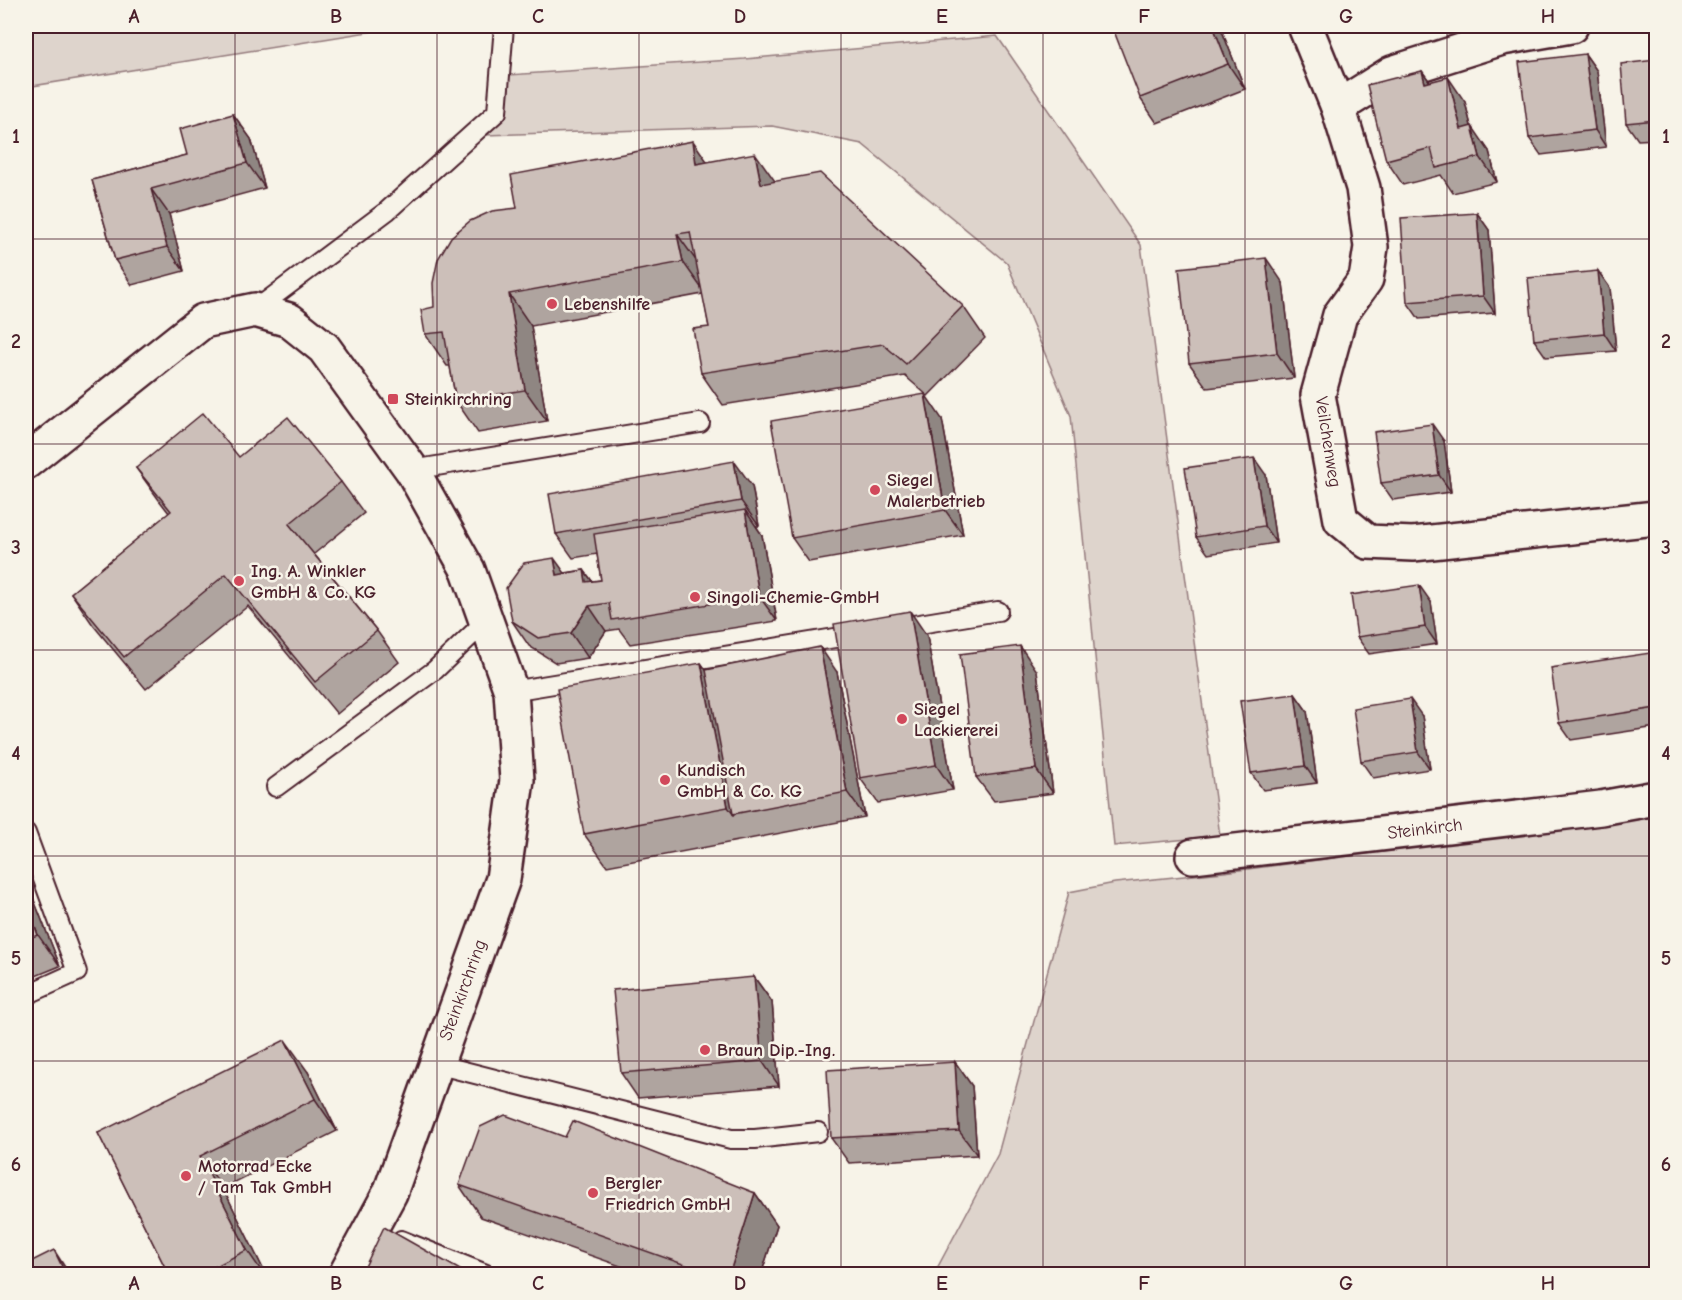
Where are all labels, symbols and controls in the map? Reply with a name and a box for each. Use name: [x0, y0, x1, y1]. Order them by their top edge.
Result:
text: A: [128, 5, 140, 28]
text: B: [330, 5, 342, 28]
text: C: [532, 5, 544, 28]
text: D: [734, 5, 746, 28]
text: E: [936, 5, 948, 28]
text: F: [1138, 5, 1150, 28]
text: G: [1339, 5, 1353, 28]
text: H: [1541, 5, 1555, 28]
text: 1: [12, 125, 20, 148]
text: 1: [1662, 125, 1670, 148]
place label: Lebenshilfe: [564, 294, 650, 315]
marker: Lebenshilfe: [545, 297, 559, 311]
text: 2: [11, 330, 21, 353]
text: 2: [1661, 330, 1671, 353]
place label: Steinkirchring: [405, 389, 512, 410]
marker: Steinkirchring: [386, 392, 400, 406]
street label: Veilchenweg: [1310, 395, 1346, 489]
place label: Siegel Malerbetrieb: [887, 470, 985, 512]
marker: Siegel Malerbetrieb: [868, 483, 882, 497]
text: 3: [11, 536, 21, 559]
text: 3: [1661, 536, 1671, 559]
place label: Ing. A. Winkler GmbH & Co. KG: [251, 561, 377, 603]
marker: Ing. A. Winkler GmbH & Co. KG: [232, 574, 246, 588]
place label: Singoli-Chemie-GmbH: [707, 587, 880, 608]
marker: Singoli-Chemie-GmbH: [688, 590, 702, 604]
place label: Siegel Lackiererei: [914, 699, 998, 741]
marker: Siegel Lackiererei: [895, 712, 909, 726]
text: 4: [11, 742, 21, 765]
text: 4: [1661, 742, 1671, 765]
place label: Kundisch GmbH & Co. KG: [677, 760, 803, 802]
marker: Kundisch GmbH & Co. KG: [658, 773, 672, 787]
street label: Steinkirch: [1386, 814, 1464, 844]
street label: Steinkirchring: [435, 937, 491, 1043]
text: 5: [11, 947, 21, 970]
text: 5: [1661, 947, 1671, 970]
place label: Braun Dip.-Ing.: [717, 1040, 835, 1061]
marker: Braun Dip.-Ing.: [698, 1043, 712, 1057]
text: 6: [11, 1153, 21, 1176]
text: 6: [1661, 1153, 1671, 1176]
place label: Motorrad Ecke / Tam Tak GmbH: [198, 1156, 332, 1198]
marker: Motorrad Ecke / Tam Tak GmbH: [179, 1169, 193, 1183]
place label: Bergler Friedrich GmbH: [605, 1173, 731, 1215]
marker: Bergler Friedrich GmbH: [586, 1186, 600, 1200]
text: A: [128, 1272, 140, 1295]
text: B: [330, 1272, 342, 1295]
text: C: [532, 1272, 544, 1295]
text: D: [734, 1272, 746, 1295]
text: E: [936, 1272, 948, 1295]
text: F: [1138, 1272, 1150, 1295]
text: G: [1339, 1272, 1353, 1295]
text: H: [1541, 1272, 1555, 1295]

